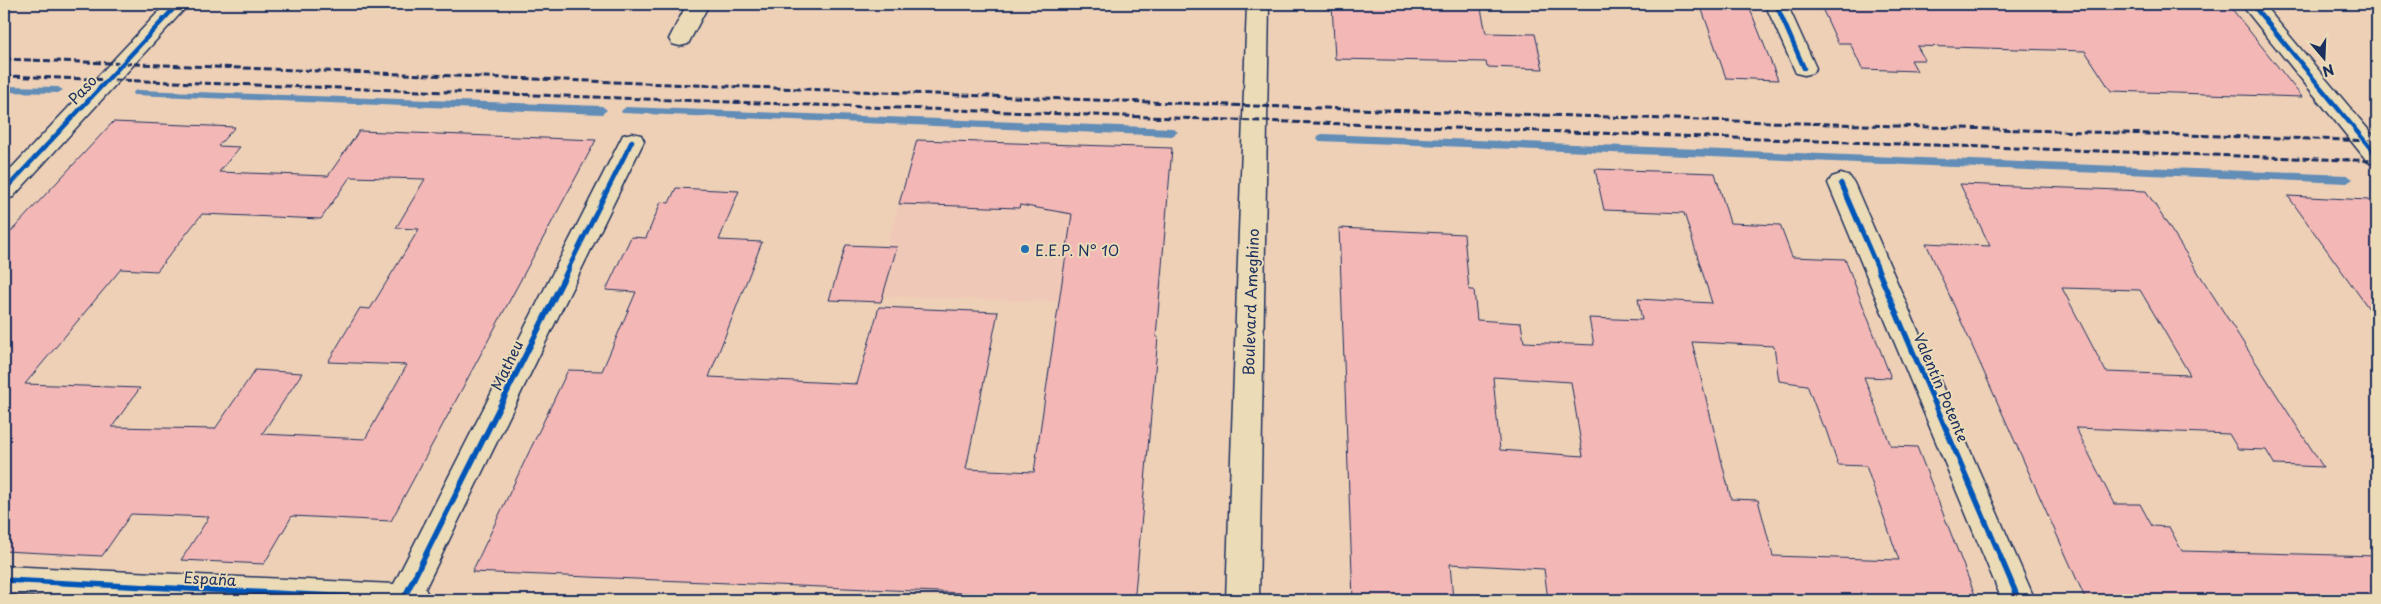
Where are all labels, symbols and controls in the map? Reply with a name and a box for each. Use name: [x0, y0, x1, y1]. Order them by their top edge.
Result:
north arrow: [2298, 32, 2348, 82]
text: N: [2320, 59, 2337, 82]
street label: Paso: [62, 69, 102, 109]
street label: Boulevard Ameghino: [1236, 228, 1264, 376]
place label: E.E.P. N° 10: [1035, 238, 1119, 261]
marker: E.E.P. N° 10: [1019, 243, 1031, 255]
street label: Valentín Potente: [1909, 329, 1975, 445]
street label: Matheu: [484, 336, 528, 394]
street label: España: [183, 565, 238, 591]

